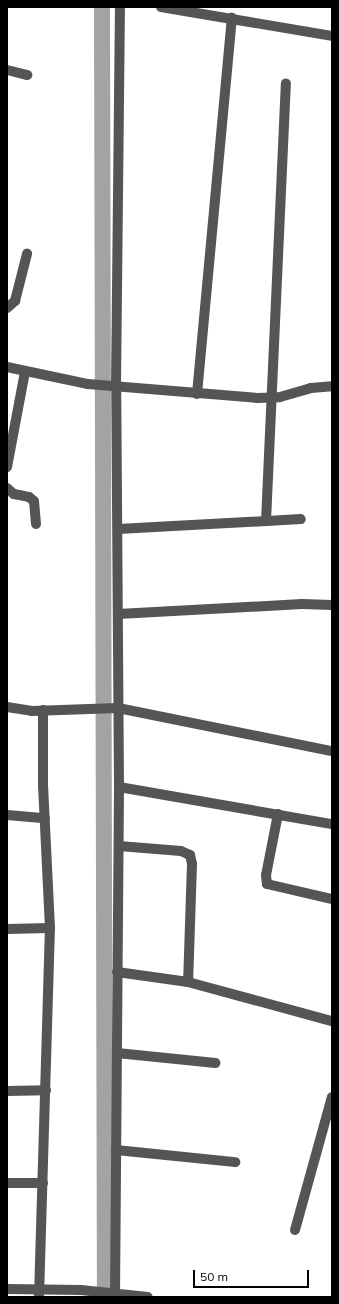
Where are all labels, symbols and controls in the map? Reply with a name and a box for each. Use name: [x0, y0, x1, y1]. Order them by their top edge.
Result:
scale bar: [195, 1262, 311, 1288]
text: 50 m: [200, 1269, 228, 1284]

